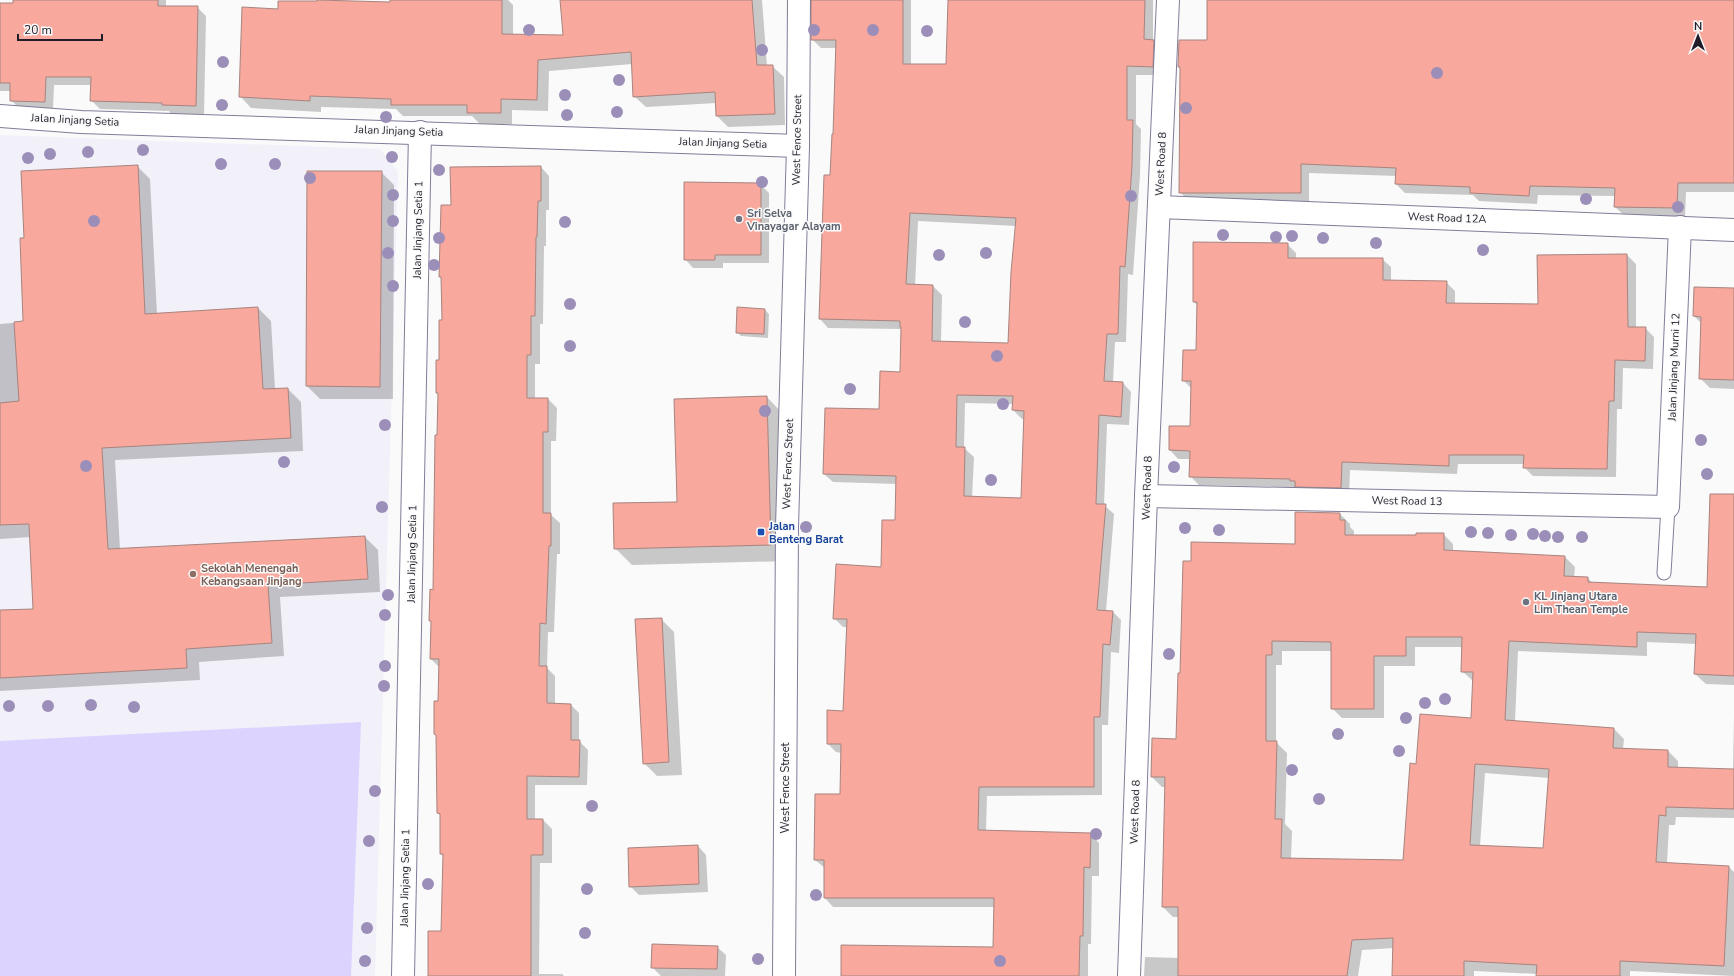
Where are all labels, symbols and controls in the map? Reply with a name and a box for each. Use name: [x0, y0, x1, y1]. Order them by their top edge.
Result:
scale bar: [18, 16, 102, 42]
north arrow: [1678, 16, 1718, 56]
text: N: [1694, 19, 1702, 34]
text: 20 m: [24, 22, 52, 38]
street label: West Fence Street: [789, 94, 805, 186]
street label: Jalan Jinjang Setia: [29, 110, 120, 130]
street label: Jalan Jinjang Setia: [353, 122, 444, 140]
street label: West Road 8: [1152, 131, 1170, 196]
street label: Jalan Jinjang Setia: [677, 134, 768, 152]
street label: Jalan Jinjang Setia 1: [410, 181, 426, 280]
place label: Sri Selva Vinayagar Alayam: [746, 206, 841, 234]
street label: West Road 12A: [1407, 209, 1487, 227]
marker: Sri Selva Vinayagar Alayam: [734, 214, 744, 224]
street label: Jalan Jinjang Murni 12: [1665, 313, 1683, 422]
street label: West Fence Street: [779, 418, 797, 510]
street label: West Road 8: [1138, 455, 1156, 520]
street label: West Road 13: [1371, 493, 1443, 509]
street label: Jalan Jinjang Setia 1: [404, 505, 420, 604]
place label: Jalan Benteng Barat: [768, 519, 844, 547]
marker: Jalan Benteng Barat: [756, 527, 766, 537]
place label: Sekolah Menengah Kebangsaan Jinjang: [201, 561, 302, 589]
marker: Sekolah Menengah Kebangsaan Jinjang: [188, 569, 198, 579]
place label: KL Jinjang Utara Lim Thean Temple: [1534, 589, 1628, 617]
marker: KL Jinjang Utara Lim Thean Temple: [1521, 597, 1531, 607]
street label: West Fence Street: [778, 742, 793, 833]
street label: West Road 8: [1126, 779, 1144, 844]
street label: Jalan Jinjang Setia 1: [397, 829, 413, 928]

